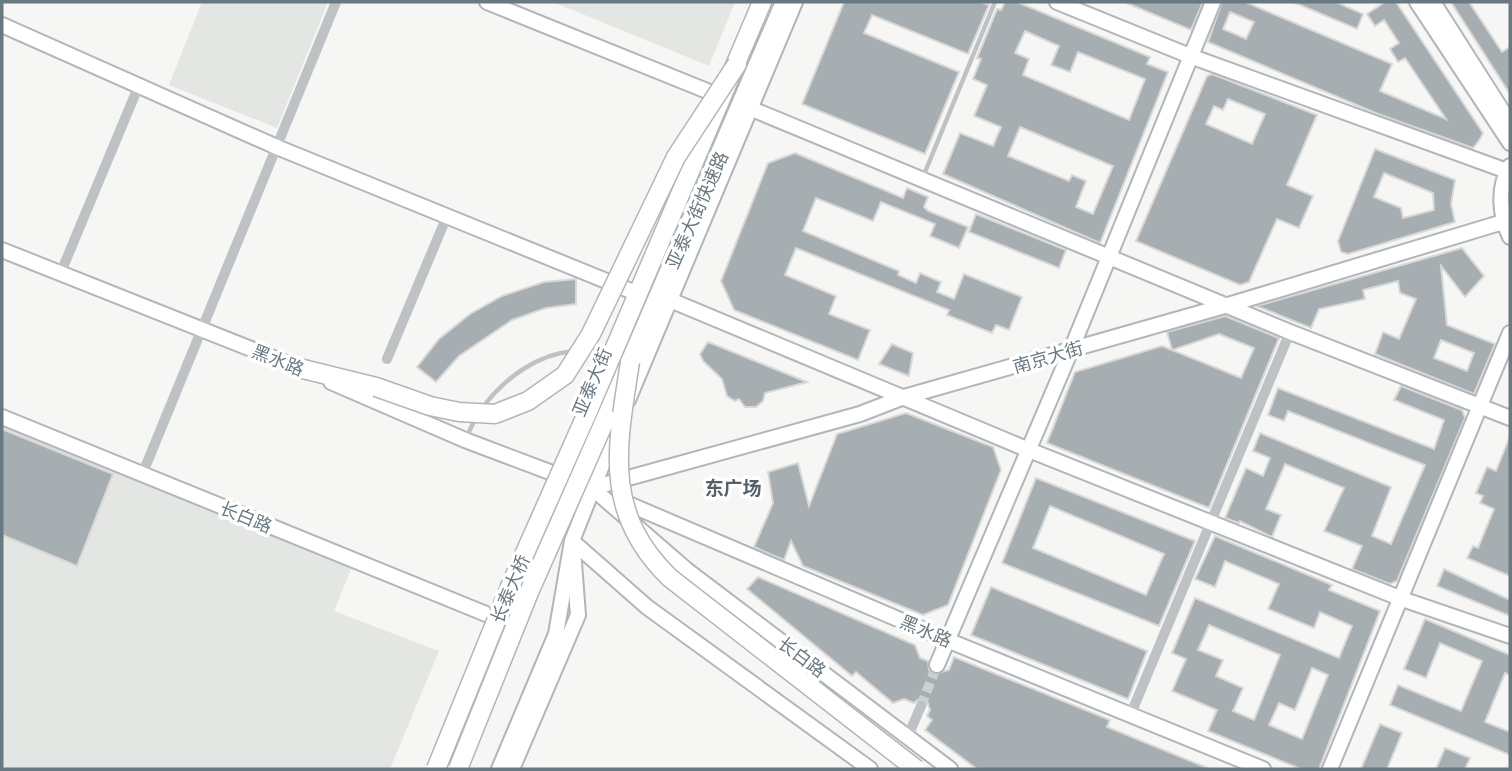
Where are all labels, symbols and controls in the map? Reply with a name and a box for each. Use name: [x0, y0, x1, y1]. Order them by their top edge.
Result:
street label: 亚泰大街快速路: [662, 148, 732, 272]
street label: 南京大街: [1011, 337, 1085, 377]
street label: 黑水路: [249, 340, 307, 380]
street label: 亚泰大街: [568, 345, 616, 419]
district label: 东广场: [704, 477, 762, 500]
street label: 长白路: [217, 497, 275, 537]
street label: 长泰大桥: [486, 552, 534, 626]
street label: 黑水路: [897, 611, 955, 651]
street label: 长白路: [774, 632, 830, 682]

